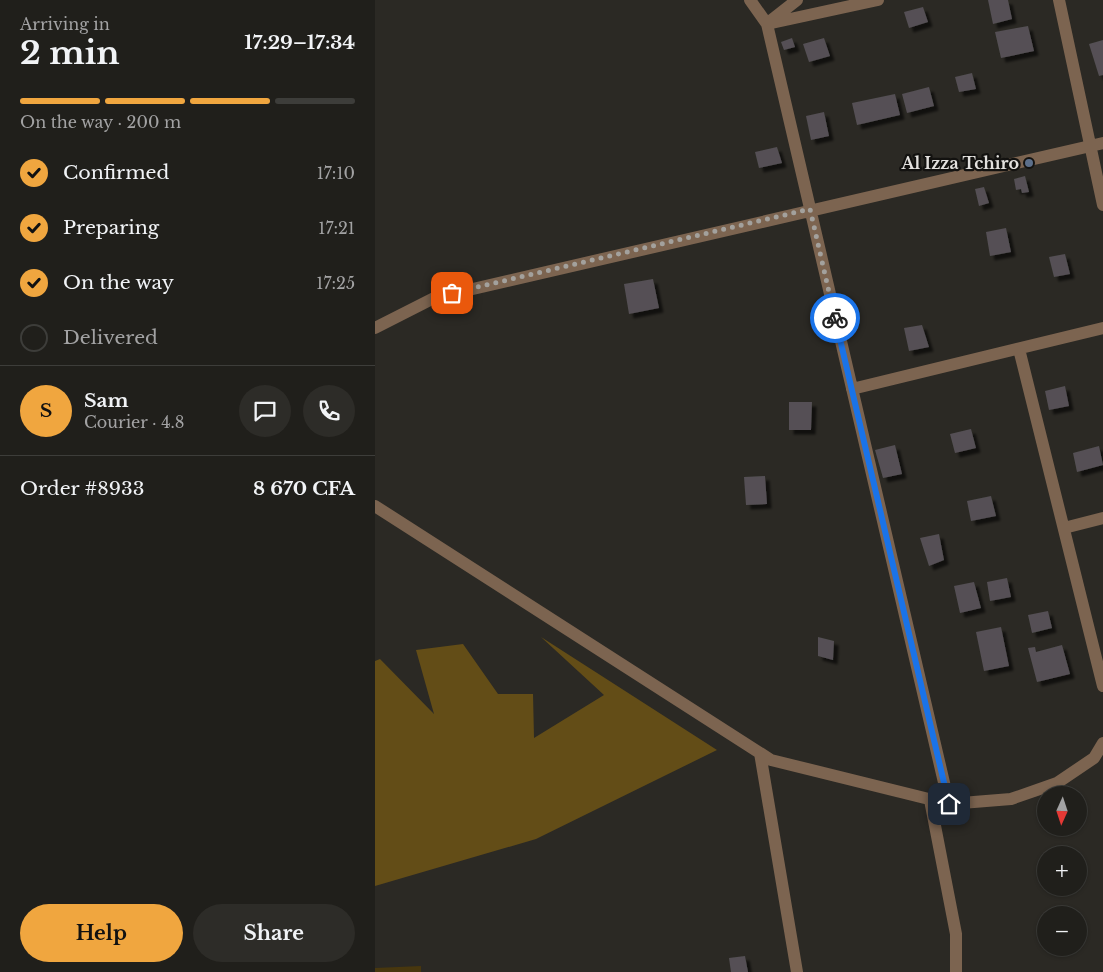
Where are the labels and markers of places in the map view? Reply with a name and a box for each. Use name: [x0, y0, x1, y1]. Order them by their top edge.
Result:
place label: Al Izza Tchiro: [900, 153, 1019, 173]
marker: Al Izza Tchiro: [1023, 157, 1035, 169]
pin: [431, 272, 473, 314]
pin: [928, 783, 970, 825]

